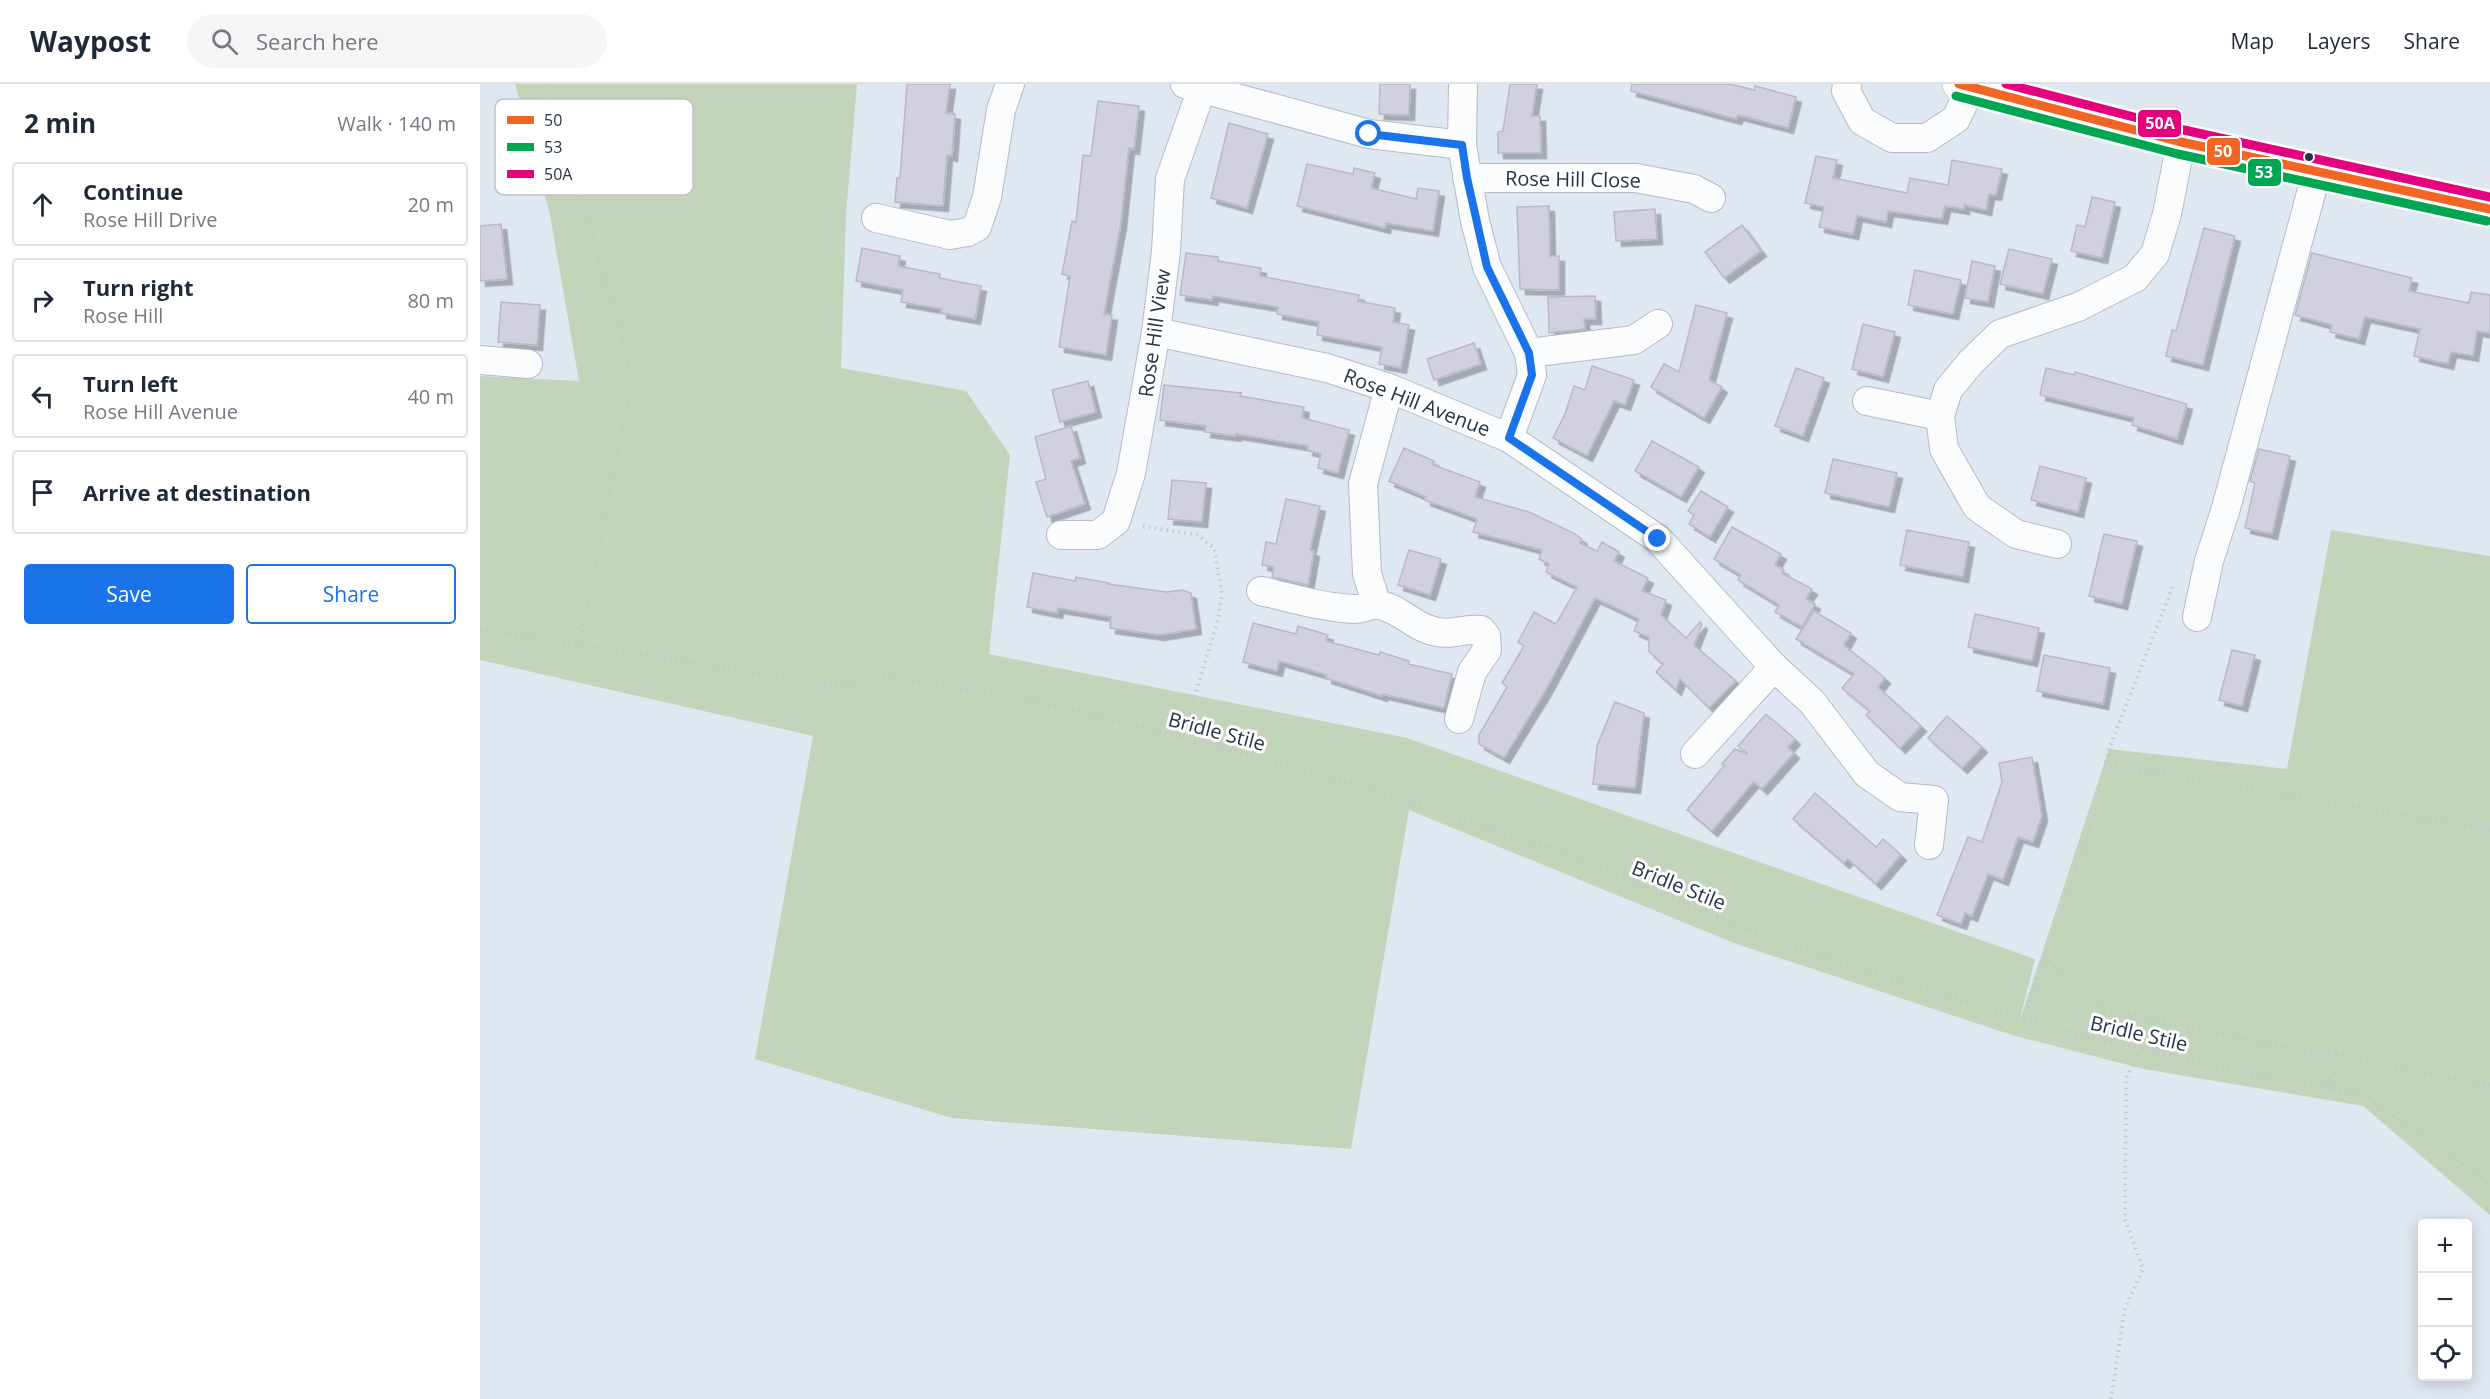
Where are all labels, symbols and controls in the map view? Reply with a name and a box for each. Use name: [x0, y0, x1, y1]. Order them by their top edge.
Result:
search box: [187, 14, 607, 68]
text: Waypost: [30, 22, 151, 60]
icon: search: [208, 25, 241, 58]
text: Search here: [256, 26, 379, 56]
text: Map: [2231, 27, 2274, 55]
text: Layers: [2307, 27, 2371, 55]
text: Share: [2404, 27, 2460, 55]
legend: [495, 99, 693, 195]
text: 2 min: [24, 105, 96, 141]
text: 50: [544, 109, 562, 131]
line badge: 50A: [2137, 109, 2182, 138]
text: Walk · 140 m: [337, 110, 456, 137]
text: 50A: [2145, 112, 2176, 134]
route start: [1355, 120, 1381, 146]
text: 53: [544, 136, 562, 158]
line badge: 50: [2206, 137, 2241, 166]
text: 50: [2214, 140, 2232, 162]
unlabelled marker: [2303, 151, 2315, 163]
line badge: 53: [2247, 158, 2282, 187]
text: 53: [2255, 161, 2273, 183]
text: 50A: [544, 163, 573, 185]
street label: Rose Hill Close: [1505, 164, 1641, 194]
text: Continue: [83, 176, 183, 206]
icon: ahead: [26, 188, 59, 221]
text: 20 m: [407, 191, 454, 218]
text: Rose Hill Drive: [83, 206, 217, 233]
street label: Rose Hill View: [1132, 267, 1176, 399]
text: Turn right: [83, 272, 194, 302]
icon: right: [26, 284, 59, 317]
text: 80 m: [407, 287, 454, 314]
text: Rose Hill: [83, 302, 163, 329]
street label: Rose Hill Avenue: [1340, 362, 1494, 442]
text: Turn left: [83, 368, 178, 398]
icon: left: [26, 380, 59, 413]
text: 40 m: [407, 383, 454, 410]
text: Rose Hill Avenue: [83, 398, 238, 425]
icon: arrive: [26, 476, 59, 509]
text: Arrive at destination: [83, 477, 311, 507]
route end: [1644, 525, 1670, 551]
button: Save: [24, 564, 234, 624]
button: Share: [246, 564, 456, 624]
street label: Bridle Stile: [1166, 705, 1268, 757]
street label: Bridle Stile: [1628, 854, 1730, 916]
street label: Bridle Stile: [2088, 1009, 2190, 1057]
map controls: [2418, 1219, 2472, 1381]
button: +: [2418, 1219, 2472, 1273]
button: −: [2418, 1273, 2472, 1327]
button: locate: [2418, 1327, 2472, 1381]

